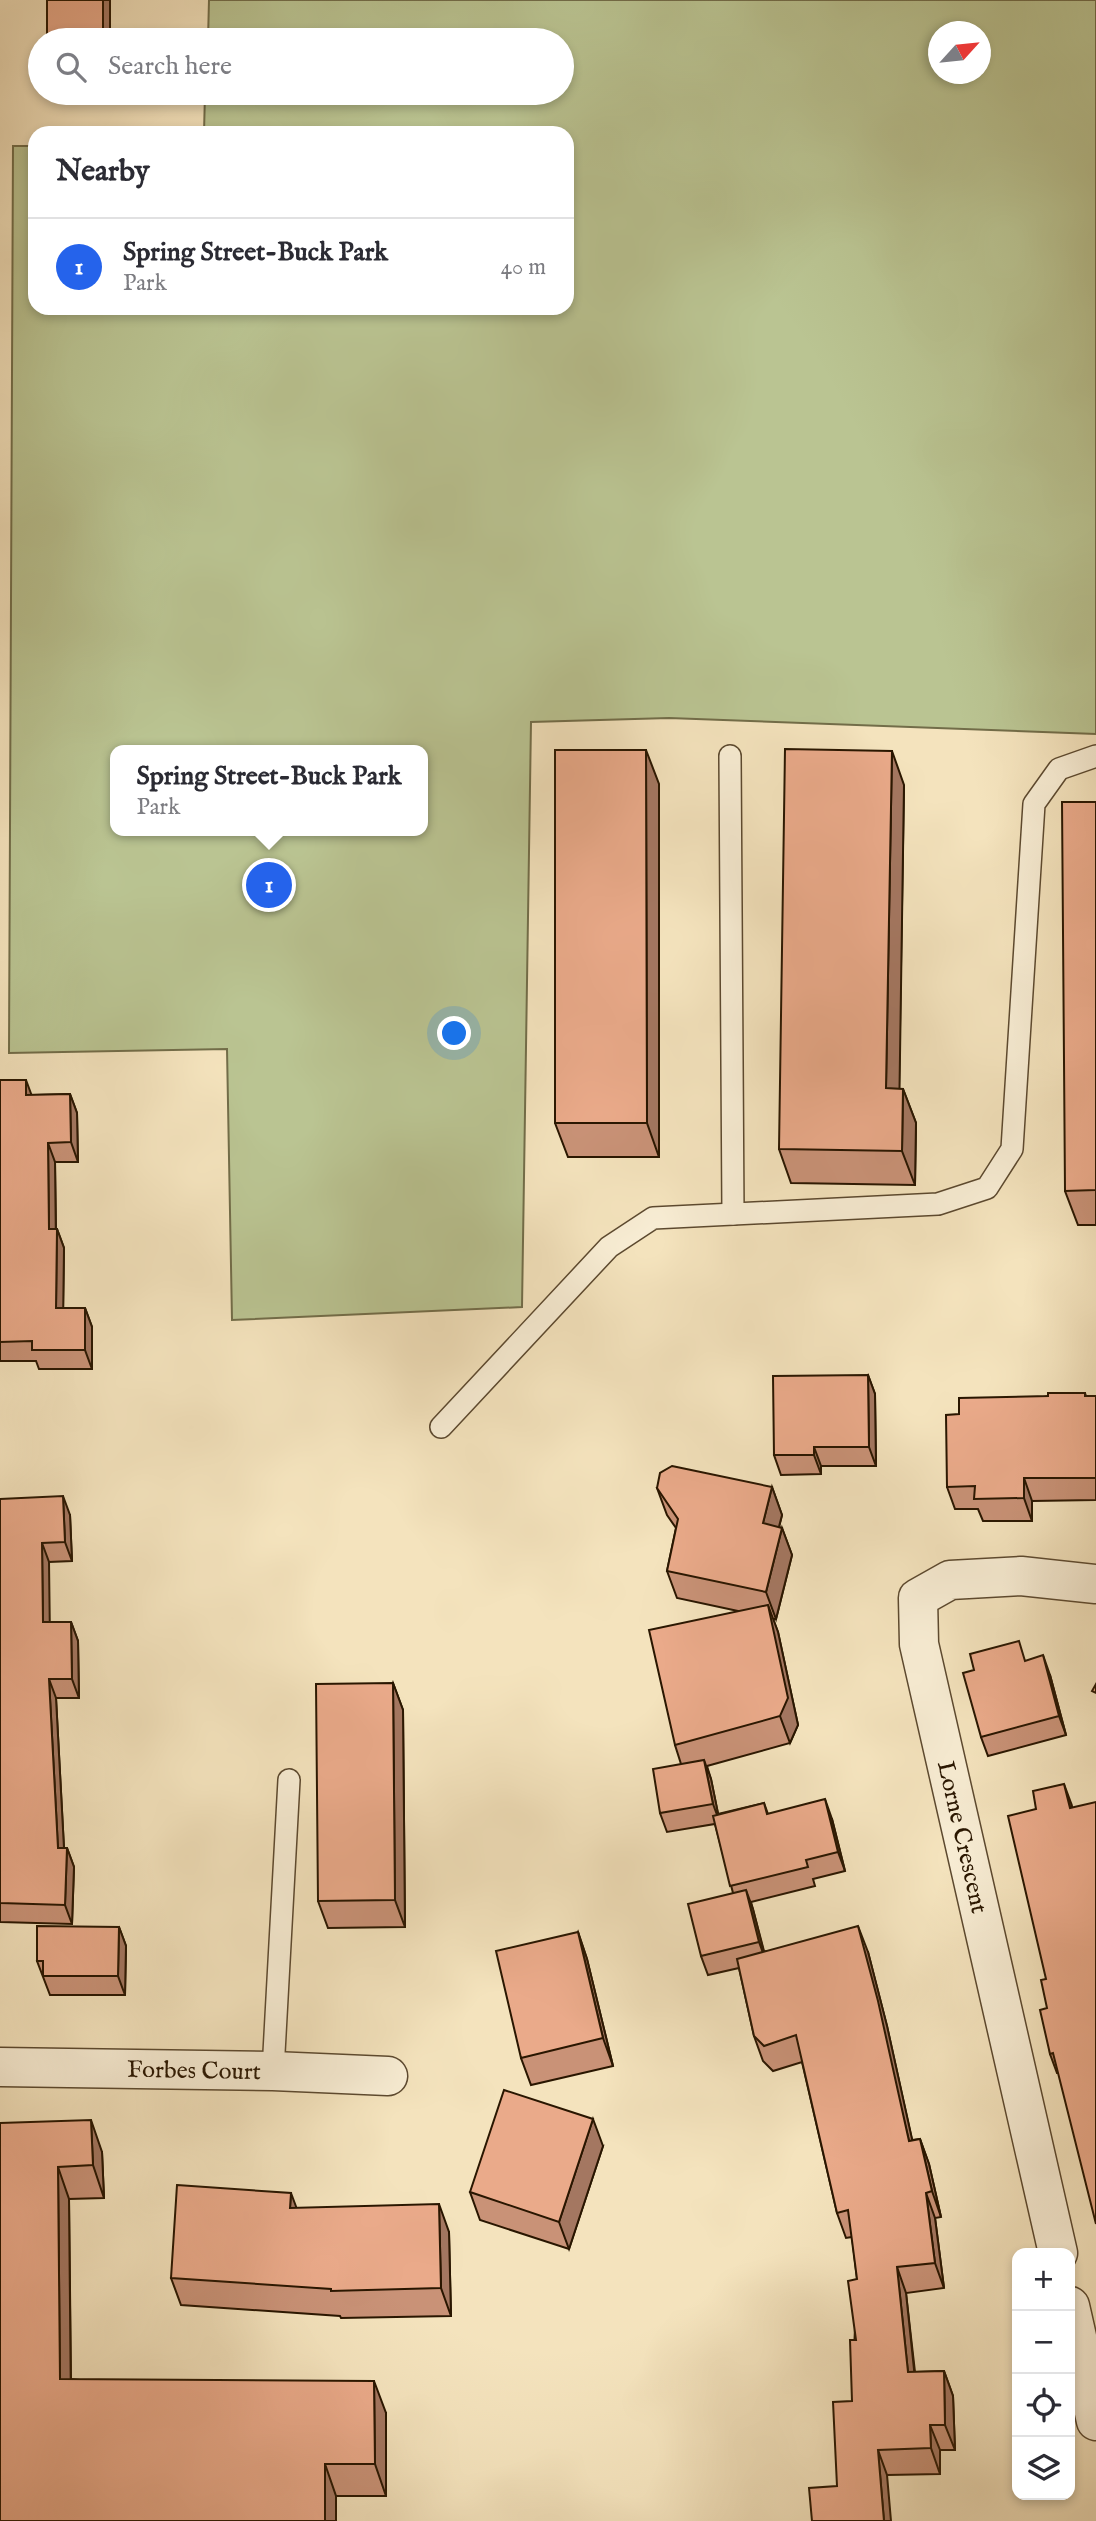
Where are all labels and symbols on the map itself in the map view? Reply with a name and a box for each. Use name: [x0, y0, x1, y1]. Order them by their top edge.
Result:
north arrow: [928, 21, 991, 84]
pin: 1: [246, 859, 292, 911]
your location: [437, 1016, 471, 1050]
street label: Lorne Crescent: [929, 1758, 994, 1917]
street label: Forbes Court: [127, 2055, 261, 2088]

